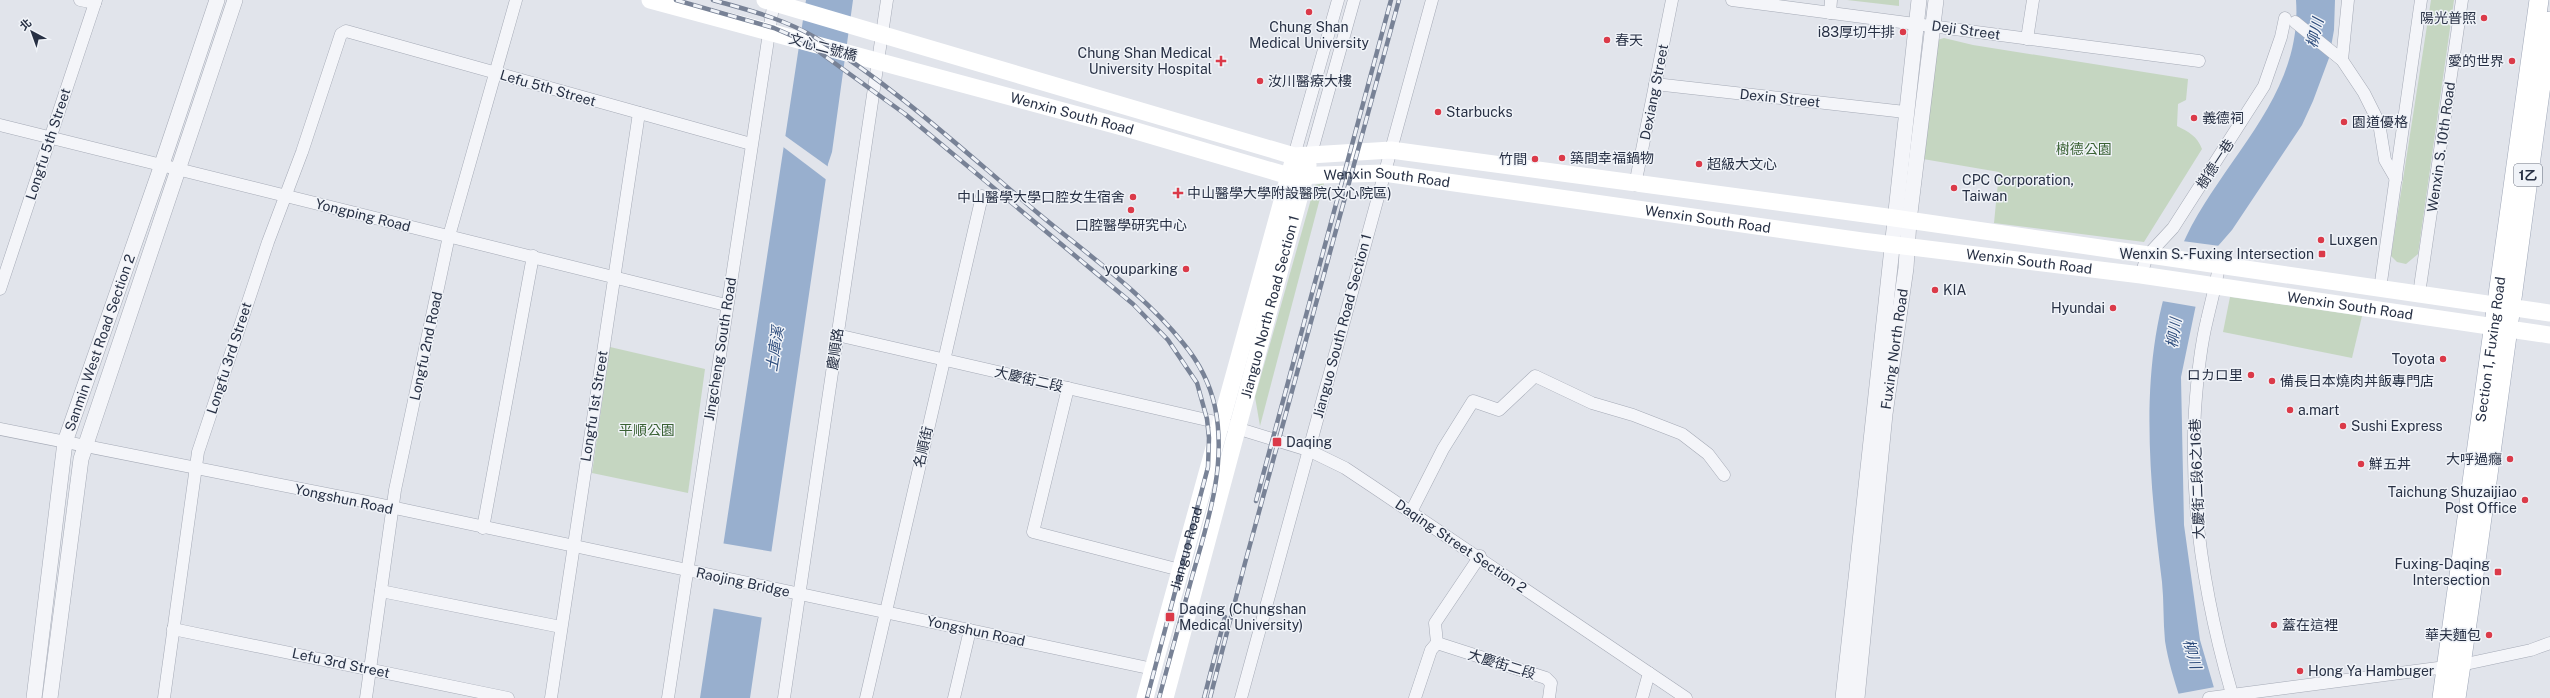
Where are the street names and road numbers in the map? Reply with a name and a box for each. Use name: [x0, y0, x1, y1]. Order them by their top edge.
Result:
street label: Deji Street: [1931, 17, 2001, 43]
street label: 文心二號橋: [787, 30, 859, 64]
street label: Dexiang Street: [1637, 43, 1671, 141]
street label: Lefu 5th Street: [498, 67, 598, 109]
street label: Wenxin S. 10th Road: [2424, 81, 2458, 213]
street label: Longfu 5th Street: [22, 86, 74, 202]
street label: Dexin Street: [1739, 86, 1821, 110]
street label: Wenxin South Road: [1009, 89, 1136, 138]
street label: 樹德一巷: [2193, 136, 2237, 192]
road number: 1乙: [2514, 164, 2542, 186]
street label: Wenxin South Road: [1323, 165, 1451, 190]
street label: Yongping Road: [314, 195, 412, 235]
street label: Wenxin South Road: [1644, 202, 1772, 236]
street label: Jianguo North Road Section 1: [1238, 214, 1302, 400]
street label: Jianguo South Road Section 1: [1310, 232, 1374, 420]
street label: Wenxin South Road: [1965, 246, 2093, 277]
street label: Sanmin West Road Section 2: [61, 252, 138, 433]
street label: Jingcheng South Road: [701, 276, 739, 422]
street label: Section 1, Fuxing Road: [2472, 276, 2508, 423]
street label: Fuxing North Road: [1878, 288, 1911, 410]
street label: Wenxin South Road: [2286, 289, 2414, 323]
street label: Longfu 2nd Road: [407, 290, 445, 402]
street label: Longfu 3rd Street: [203, 300, 255, 416]
street label: 慶順路: [824, 327, 846, 371]
street label: Longfu 1st Street: [577, 349, 611, 463]
street label: 大慶街二段: [993, 363, 1065, 395]
street label: 大慶街二段6之16巷: [2187, 418, 2207, 540]
street label: 名順街: [910, 425, 936, 469]
street label: Yongshun Road: [293, 481, 395, 517]
street label: Daqing Street Section 2: [1392, 496, 1530, 596]
street label: Jianguo Road: [1167, 505, 1205, 592]
street label: Raojing Bridge: [695, 564, 791, 600]
street label: Yongshun Road: [925, 613, 1027, 649]
street label: Lefu 3rd Street: [291, 645, 391, 681]
street label: 大慶街二段: [1466, 646, 1538, 682]

